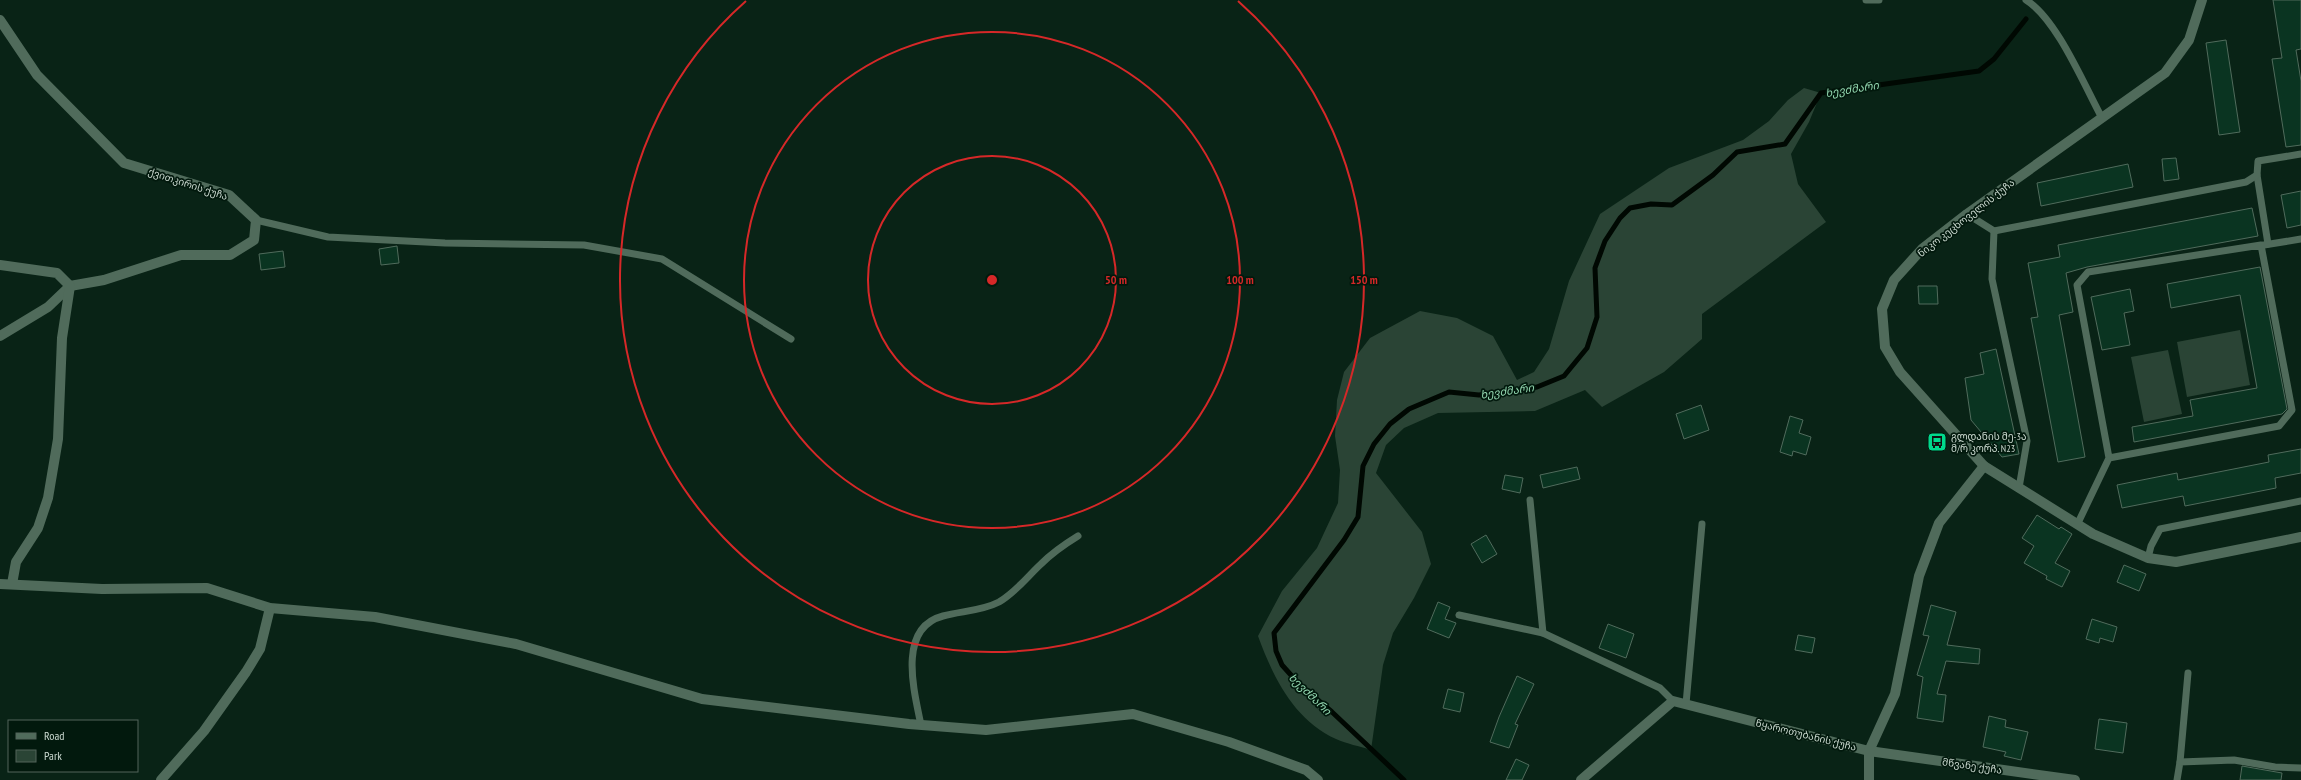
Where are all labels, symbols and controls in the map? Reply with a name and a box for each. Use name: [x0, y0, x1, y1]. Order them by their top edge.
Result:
water label: ხევძმარი: [1824, 78, 1880, 100]
street label: ქვითკირის ქუჩა: [147, 165, 229, 203]
street label: ნიკო კეცხოველის ქუჩა: [1915, 176, 2017, 260]
text: 50 m: [1105, 272, 1127, 287]
text: 100 m: [1226, 272, 1254, 287]
text: 150 m: [1350, 272, 1378, 287]
centre of rings: [985, 273, 999, 287]
water label: ხევძმარი: [1479, 380, 1535, 402]
place label: გლდანის მე-3ა მ/რ კორპ. N23: [1951, 430, 2026, 455]
bus stop icon: გლდანის მე-3ა მ/რ კორპ. N23: [1926, 431, 1948, 453]
water label: ხევძმარი: [1286, 670, 1335, 718]
street label: წყაროთუბანის ქუჩა: [1754, 716, 1858, 754]
legend: [8, 720, 138, 772]
text: Road: [44, 728, 64, 743]
text: Park: [44, 748, 62, 763]
street label: მწვანე ქუჩა: [1941, 755, 2003, 777]

